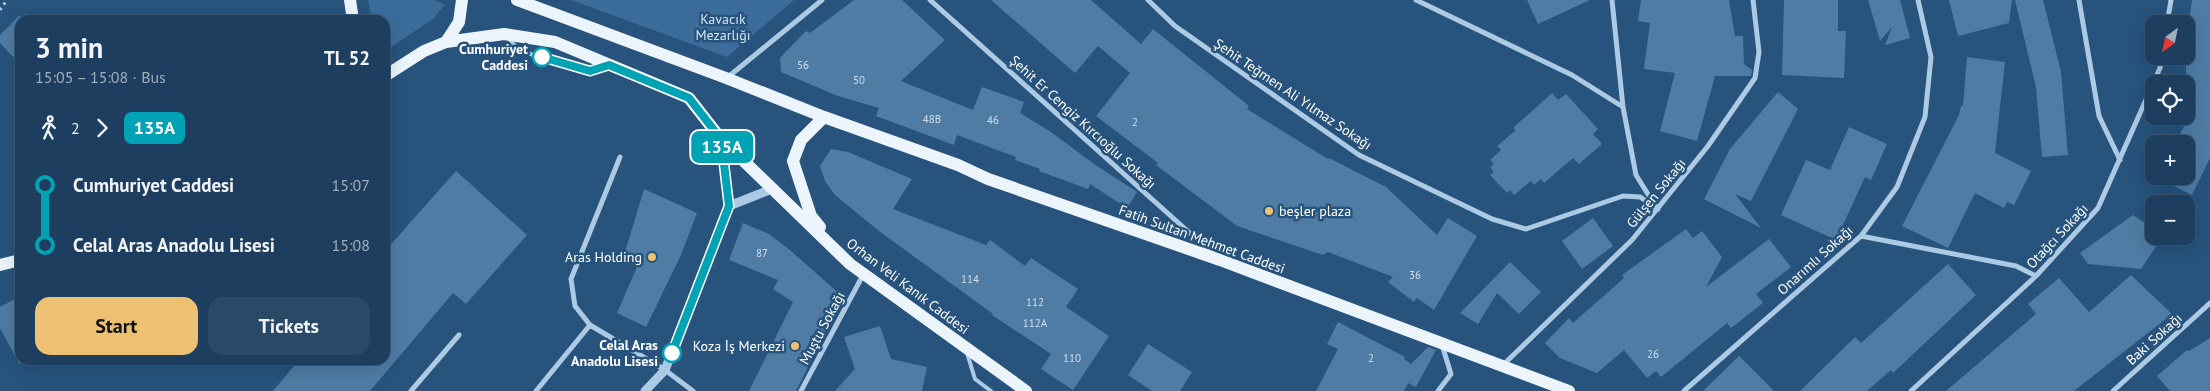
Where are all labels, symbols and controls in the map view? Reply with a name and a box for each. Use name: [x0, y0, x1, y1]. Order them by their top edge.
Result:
park label: Kavacık Mezarlığı: [695, 10, 751, 44]
north arrow: [2145, 15, 2195, 65]
map controls: [2145, 15, 2195, 245]
text: 3 min: [35, 29, 103, 66]
street label: Şehit Teğmen Ali Yılmaz Sokağı: [1211, 34, 1375, 154]
place label: Cumhuriyet Caddesi: [459, 40, 528, 74]
text: TL 52: [324, 46, 370, 70]
marker: Cumhuriyet Caddesi: [532, 47, 552, 67]
street label: Şehit Er Cengiz Kırcıoğlu Sokağı: [1006, 51, 1160, 193]
house number: 56: [797, 58, 809, 72]
text: 15:05 – 15:08 · Bus: [35, 67, 166, 87]
house number: 50: [853, 73, 865, 87]
button: locate: [2145, 75, 2195, 125]
house number: 48B: [923, 112, 941, 126]
house number: 46: [987, 113, 999, 127]
icon: walk: [35, 114, 63, 142]
icon: forward: [88, 114, 116, 142]
house number: 2: [1132, 115, 1138, 129]
text: 135A: [134, 116, 175, 139]
text: 2: [71, 118, 80, 138]
line badge: 135A: [687, 131, 757, 163]
text: 135A: [701, 135, 743, 158]
button: +: [2145, 135, 2195, 185]
street label: Gülşen Sokağı: [1622, 155, 1690, 231]
text: Cumhuriyet Caddesi: [73, 173, 234, 197]
text: 15:07: [332, 175, 370, 195]
button: −: [2145, 195, 2195, 245]
street label: Otağcı Sokağı: [2022, 200, 2092, 272]
street label: Fatih Sultan Mehmet Caddesi: [1116, 201, 1288, 277]
place label: beşler plaza: [1279, 202, 1351, 220]
marker: beşler plaza: [1263, 205, 1275, 217]
street label: Onarımlı Sokağı: [1773, 221, 1857, 299]
text: Celal Aras Anadolu Lisesi: [73, 233, 275, 257]
street label: Orhan Veli Kanık Caddesi: [843, 234, 973, 338]
text: 15:08: [332, 235, 370, 255]
house number: 87: [756, 246, 768, 260]
place label: Aras Holding: [565, 248, 642, 266]
marker: Aras Holding: [646, 251, 658, 263]
house number: 36: [1409, 268, 1421, 282]
house number: 114: [961, 272, 979, 286]
street label: Muştu Sokağı: [795, 288, 849, 368]
house number: 112: [1026, 295, 1044, 309]
button: Start: [35, 297, 198, 355]
button: Tickets: [208, 297, 370, 355]
street label: Baki Sokağı: [2122, 309, 2186, 369]
house number: 112A: [1023, 316, 1048, 330]
place label: Celal Aras Anadolu Lisesi: [571, 336, 658, 370]
place label: Koza İş Merkezi: [693, 337, 785, 355]
marker: Koza İş Merkezi: [789, 340, 801, 352]
marker: Celal Aras Anadolu Lisesi: [662, 343, 682, 363]
house number: 26: [1647, 347, 1659, 361]
house number: 110: [1063, 351, 1081, 365]
house number: 2: [1368, 351, 1374, 365]

